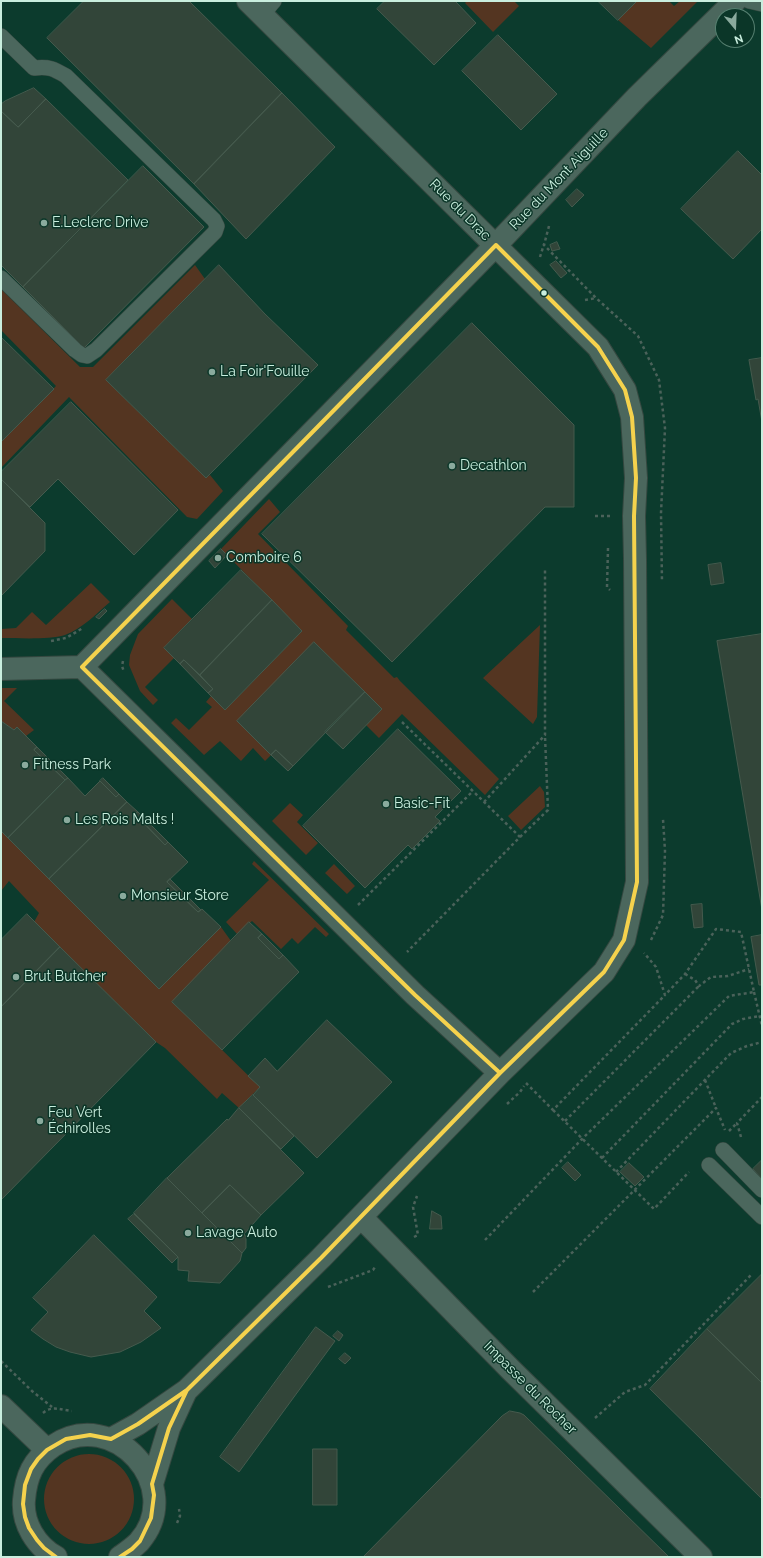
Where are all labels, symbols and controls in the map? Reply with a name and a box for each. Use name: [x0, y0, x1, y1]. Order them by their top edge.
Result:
north arrow: [715, 8, 755, 48]
text: N: [733, 31, 745, 46]
street label: Rue du Mont Aiguille: [506, 125, 612, 233]
street label: Rue du Drac: [426, 176, 494, 244]
place label: E.Leclerc Drive: [52, 215, 148, 231]
marker: E.Leclerc Drive: [39, 218, 49, 228]
unlabelled marker: [539, 288, 549, 298]
place label: La Foir'Fouille: [220, 364, 310, 380]
marker: La Foir'Fouille: [207, 367, 217, 377]
place label: Decathlon: [460, 458, 527, 474]
marker: Decathlon: [447, 461, 457, 471]
place label: Comboire 6: [226, 550, 302, 566]
marker: Comboire 6: [213, 553, 223, 563]
place label: Fitness Park: [33, 757, 111, 773]
marker: Fitness Park: [20, 760, 30, 770]
place label: Basic-Fit: [394, 796, 450, 812]
marker: Basic-Fit: [381, 799, 391, 809]
place label: Les Rois Malts !: [75, 812, 174, 828]
marker: Les Rois Malts !: [62, 815, 72, 825]
place label: Monsieur Store: [131, 888, 229, 904]
marker: Monsieur Store: [118, 891, 128, 901]
place label: Brut Butcher: [24, 969, 106, 985]
marker: Brut Butcher: [11, 972, 21, 982]
place label: Feu Vert Échirolles: [48, 1105, 111, 1138]
marker: Feu Vert Échirolles: [35, 1116, 45, 1126]
place label: Lavage Auto: [196, 1225, 277, 1241]
marker: Lavage Auto: [183, 1228, 193, 1238]
street label: Impasse du Rocher: [480, 1338, 580, 1438]

